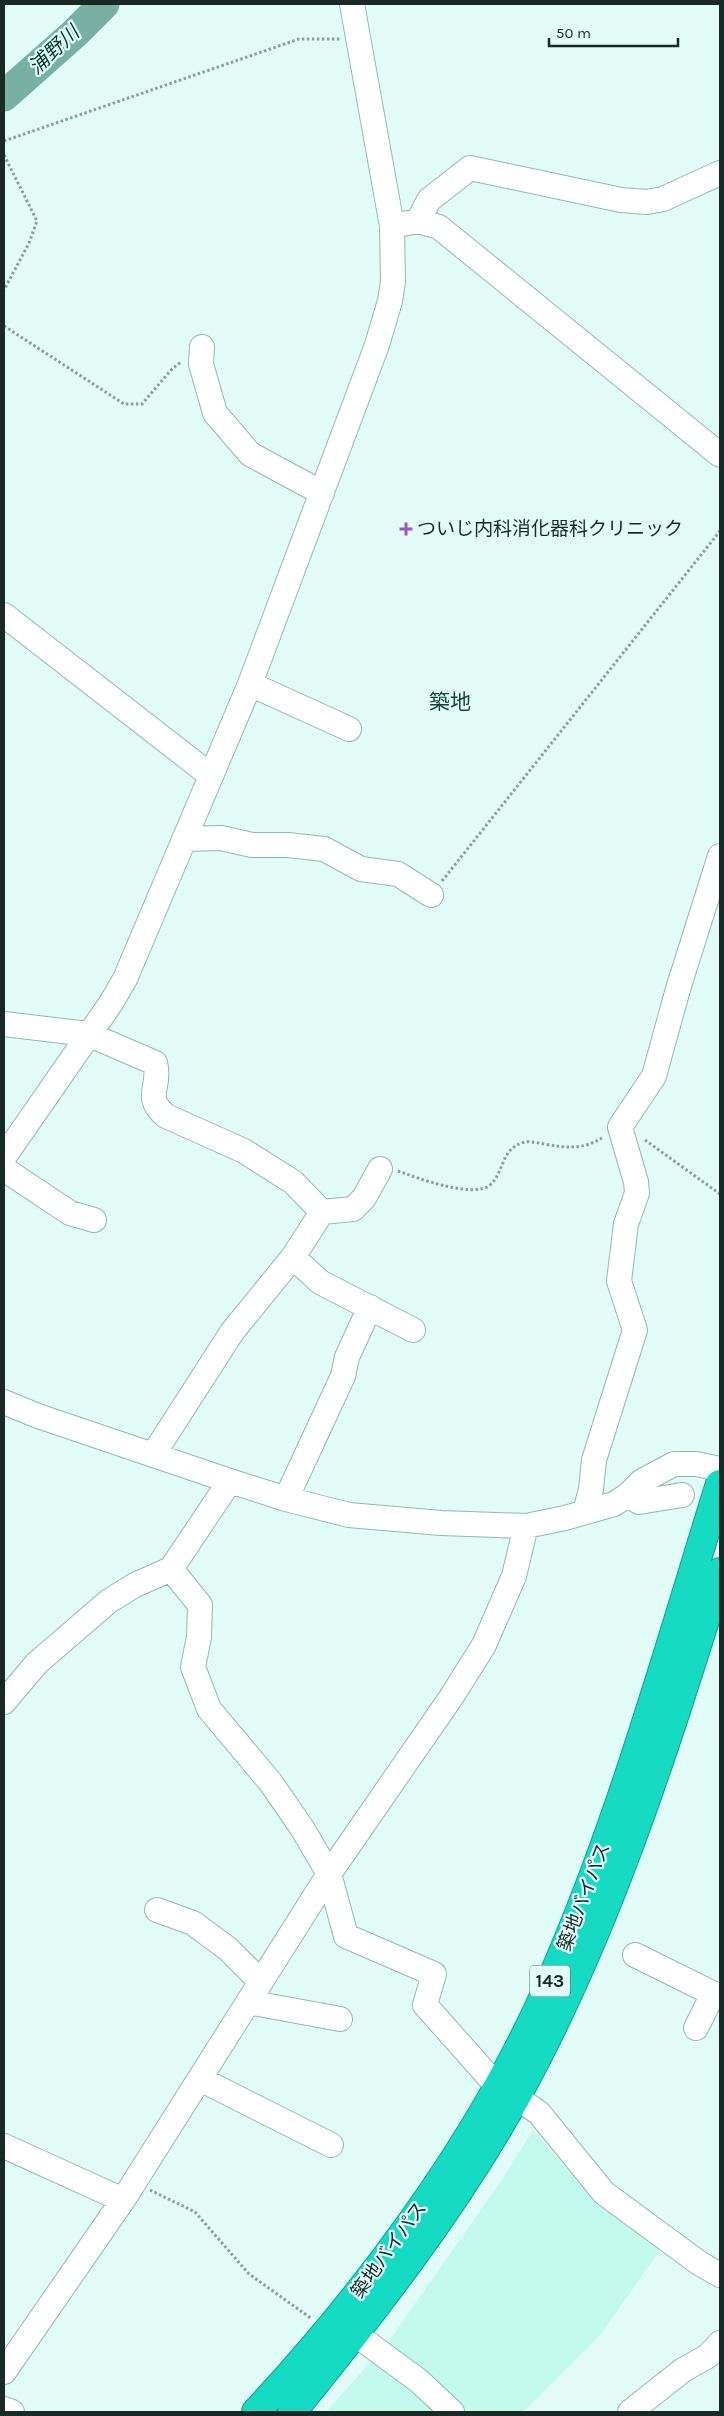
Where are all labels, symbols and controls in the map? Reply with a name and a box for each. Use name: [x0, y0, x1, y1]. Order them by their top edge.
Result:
scale bar: [549, 15, 678, 47]
water label: 浦野川: [24, 20, 85, 79]
text: 50 m: [556, 24, 591, 42]
place label: ついじ内科消化器科クリニック: [417, 518, 683, 540]
marker: ついじ内科消化器科クリニック: [399, 522, 413, 536]
district label: 築地: [429, 690, 471, 714]
street label: 築地バイパス: [553, 1840, 615, 1954]
road number: 143: [530, 1965, 570, 1996]
street label: 築地バイパス: [347, 2198, 431, 2302]

